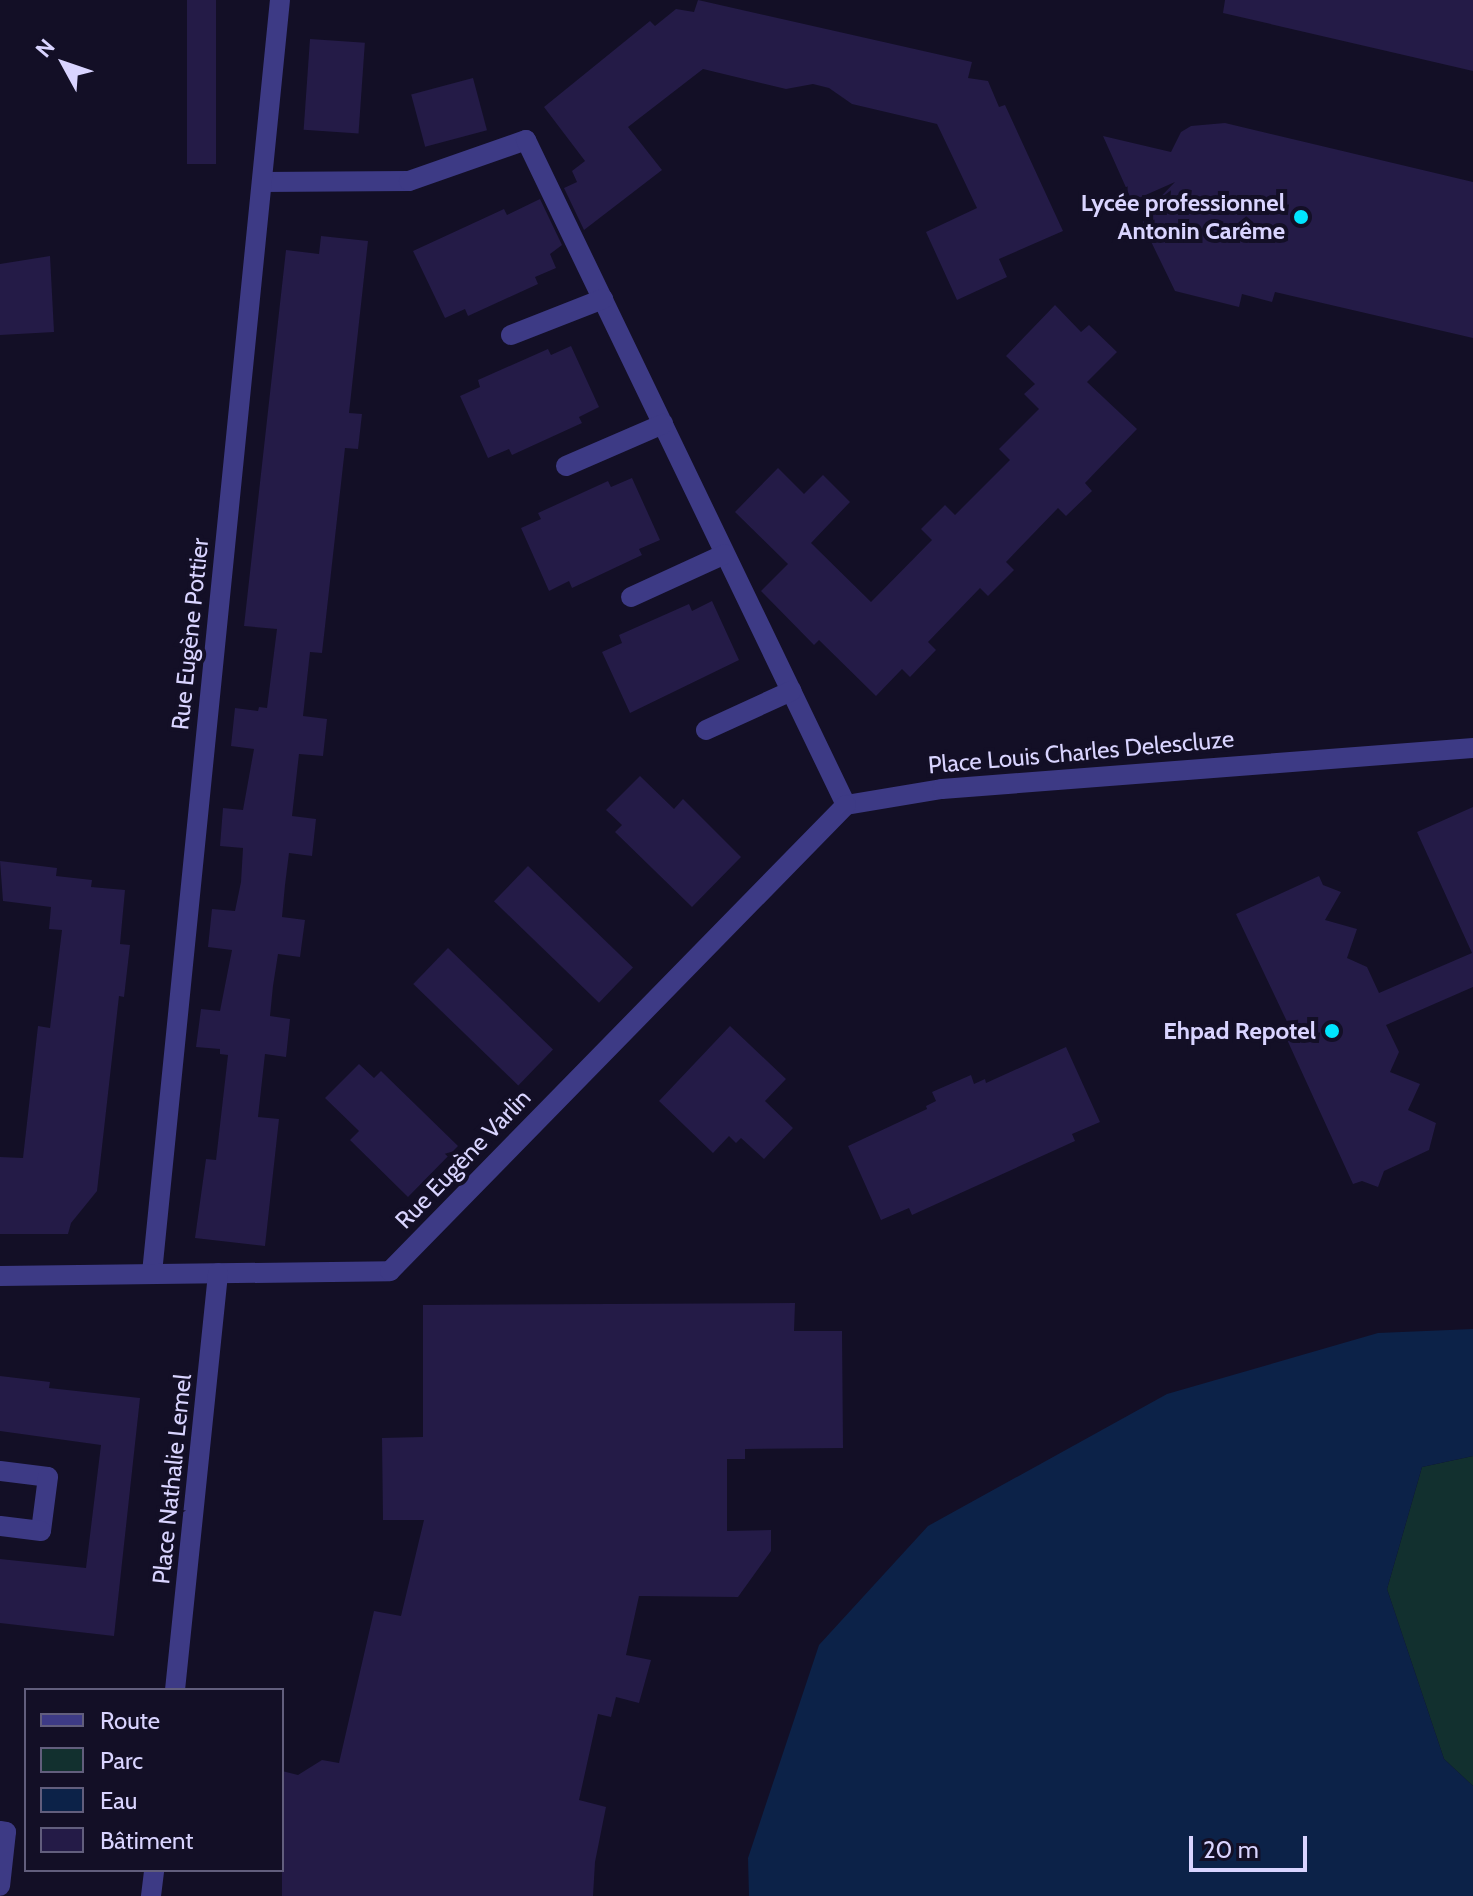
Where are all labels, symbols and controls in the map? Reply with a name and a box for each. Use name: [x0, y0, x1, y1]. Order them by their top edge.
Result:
north arrow: [24, 24, 104, 104]
text: N: [30, 34, 61, 63]
place label: Lycée professionnel Antonin Carême: [1081, 189, 1285, 245]
marker: Lycée professionnel Antonin Carême: [1292, 208, 1310, 226]
street label: Rue Eugène Pottier: [166, 537, 214, 731]
street label: Place Louis Charles Delescluze: [927, 724, 1235, 780]
place label: Ehpad Repotel: [1163, 1017, 1316, 1045]
marker: Ehpad Repotel: [1323, 1022, 1341, 1040]
street label: Rue Eugène Varlin: [389, 1083, 537, 1235]
street label: Place Nathalie Lemel: [147, 1372, 197, 1586]
legend: [24, 1688, 284, 1872]
text: Route: [100, 1706, 160, 1735]
text: Parc: [100, 1746, 143, 1775]
text: Eau: [100, 1786, 137, 1815]
scale bar: [1193, 1820, 1311, 1870]
text: Bâtiment: [100, 1826, 193, 1855]
text: 20 m: [1203, 1835, 1259, 1864]

